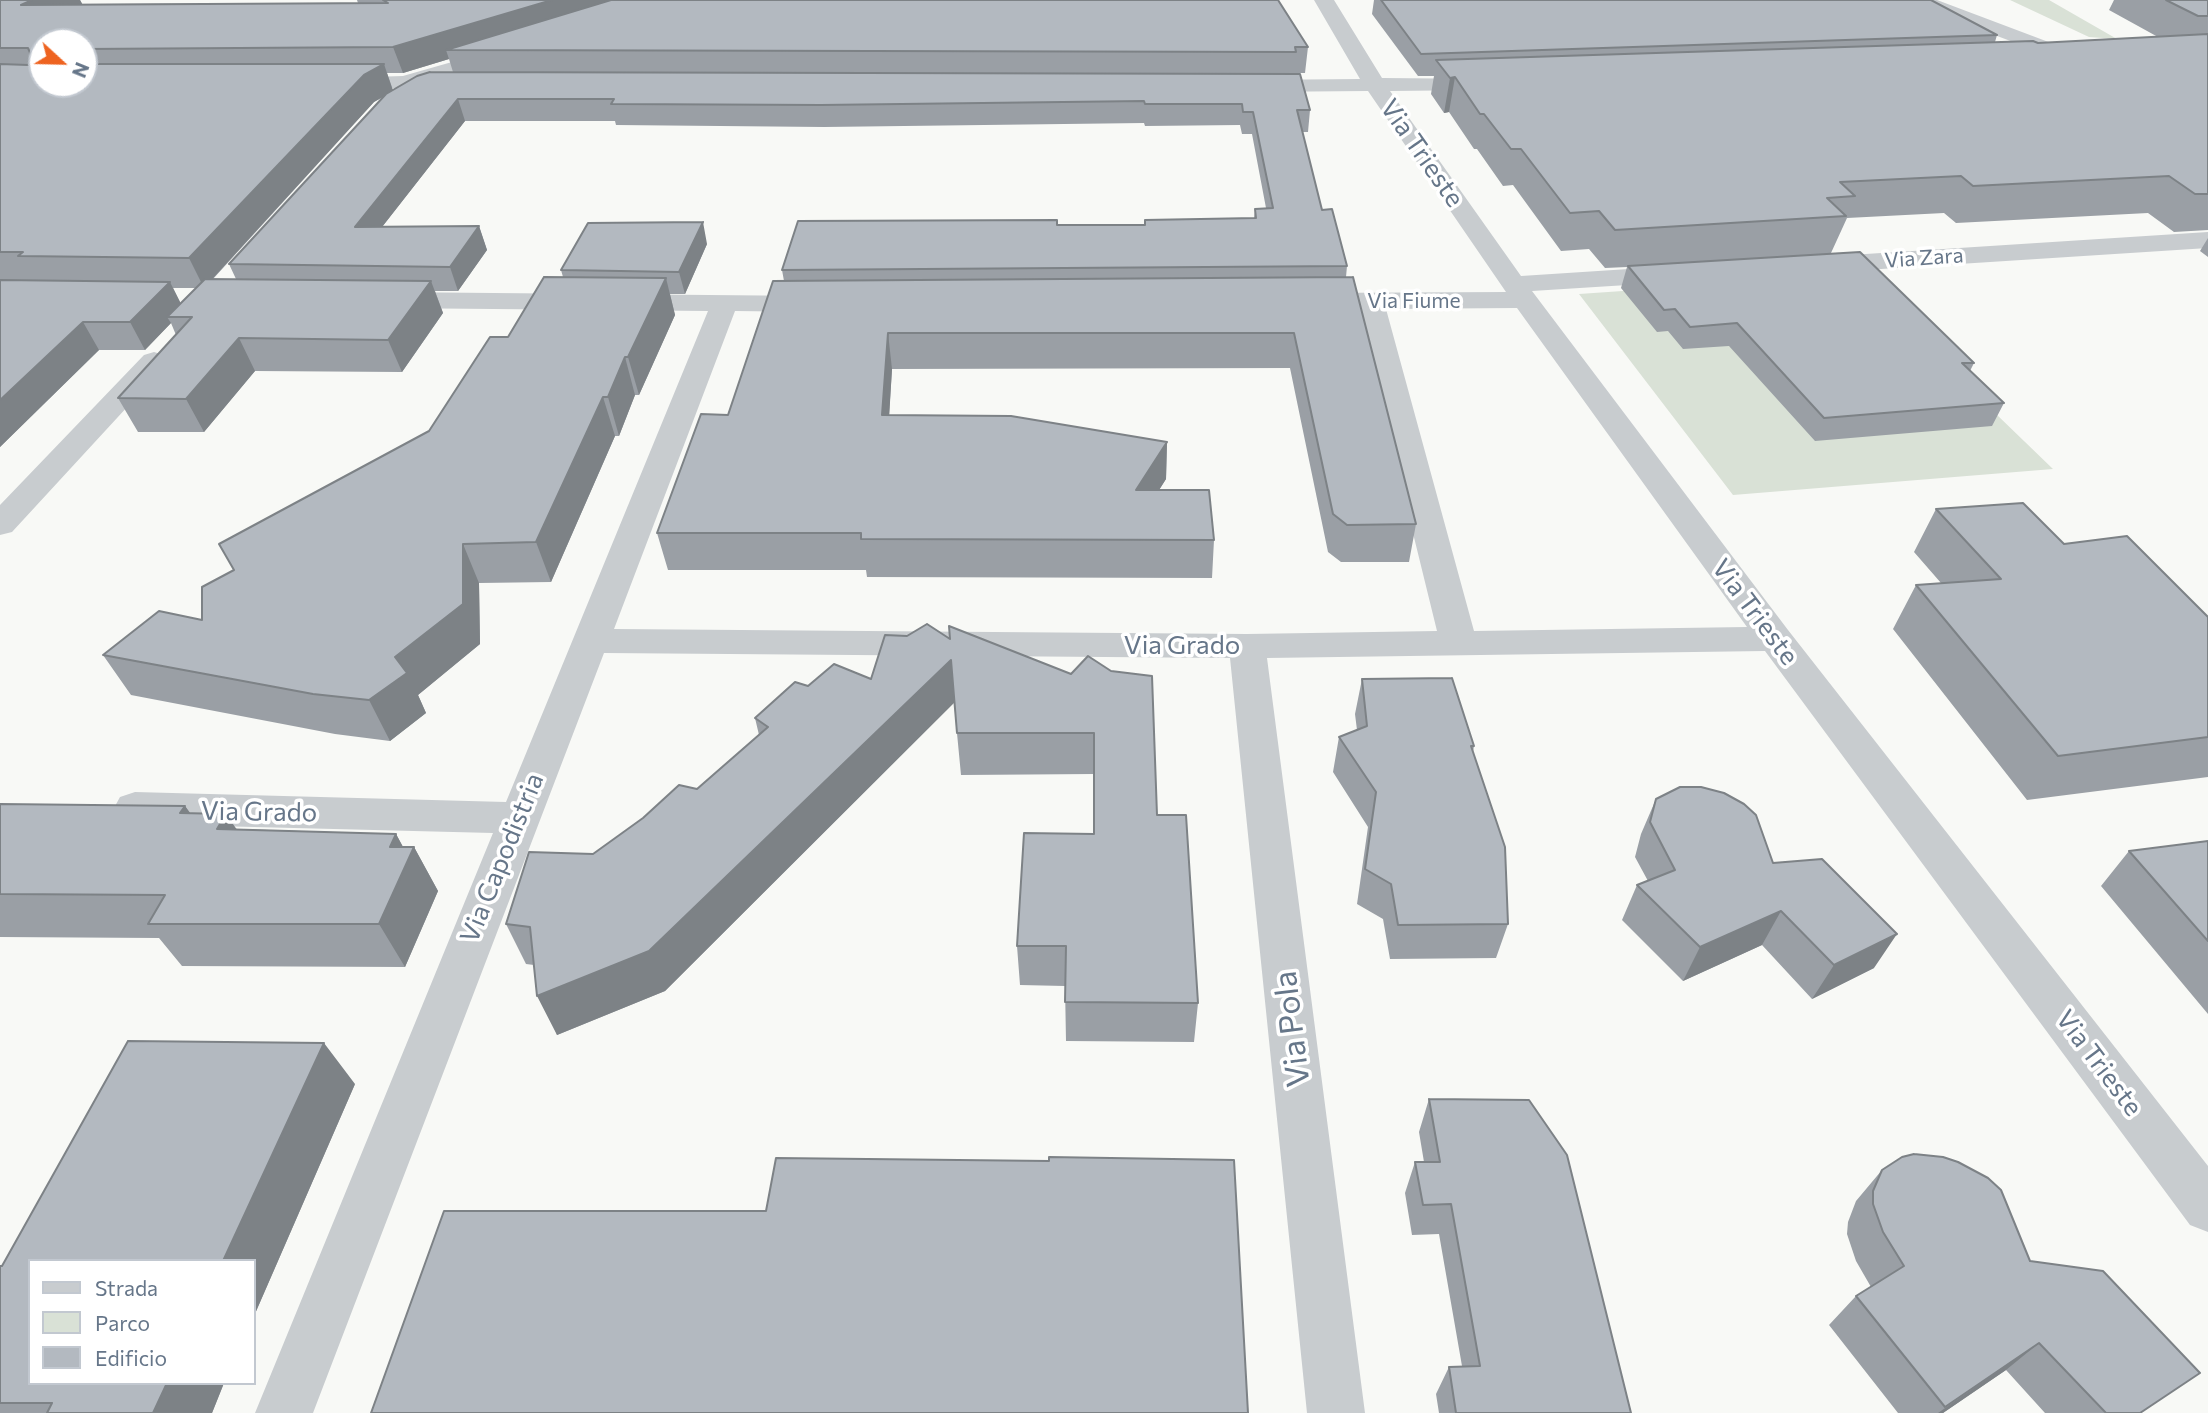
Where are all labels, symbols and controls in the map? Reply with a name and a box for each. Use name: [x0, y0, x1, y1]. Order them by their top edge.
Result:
north arrow: [28, 28, 98, 98]
text: N: [68, 59, 94, 81]
street label: Via Trieste: [1374, 93, 1470, 213]
street label: Via Zara: [1884, 243, 1964, 273]
street label: Via Fiume: [1367, 288, 1461, 314]
street label: Via Trieste: [1705, 553, 1805, 671]
street label: Via Grado: [1124, 629, 1240, 661]
street label: Via Capodistria: [454, 769, 550, 947]
street label: Via Grado: [201, 795, 317, 829]
street label: Via Pola: [1266, 969, 1318, 1089]
street label: Via Trieste: [2049, 1004, 2149, 1122]
legend: [28, 1259, 256, 1385]
text: Strada: [95, 1275, 158, 1300]
text: Parco: [95, 1310, 150, 1335]
text: Edificio: [95, 1345, 167, 1370]

